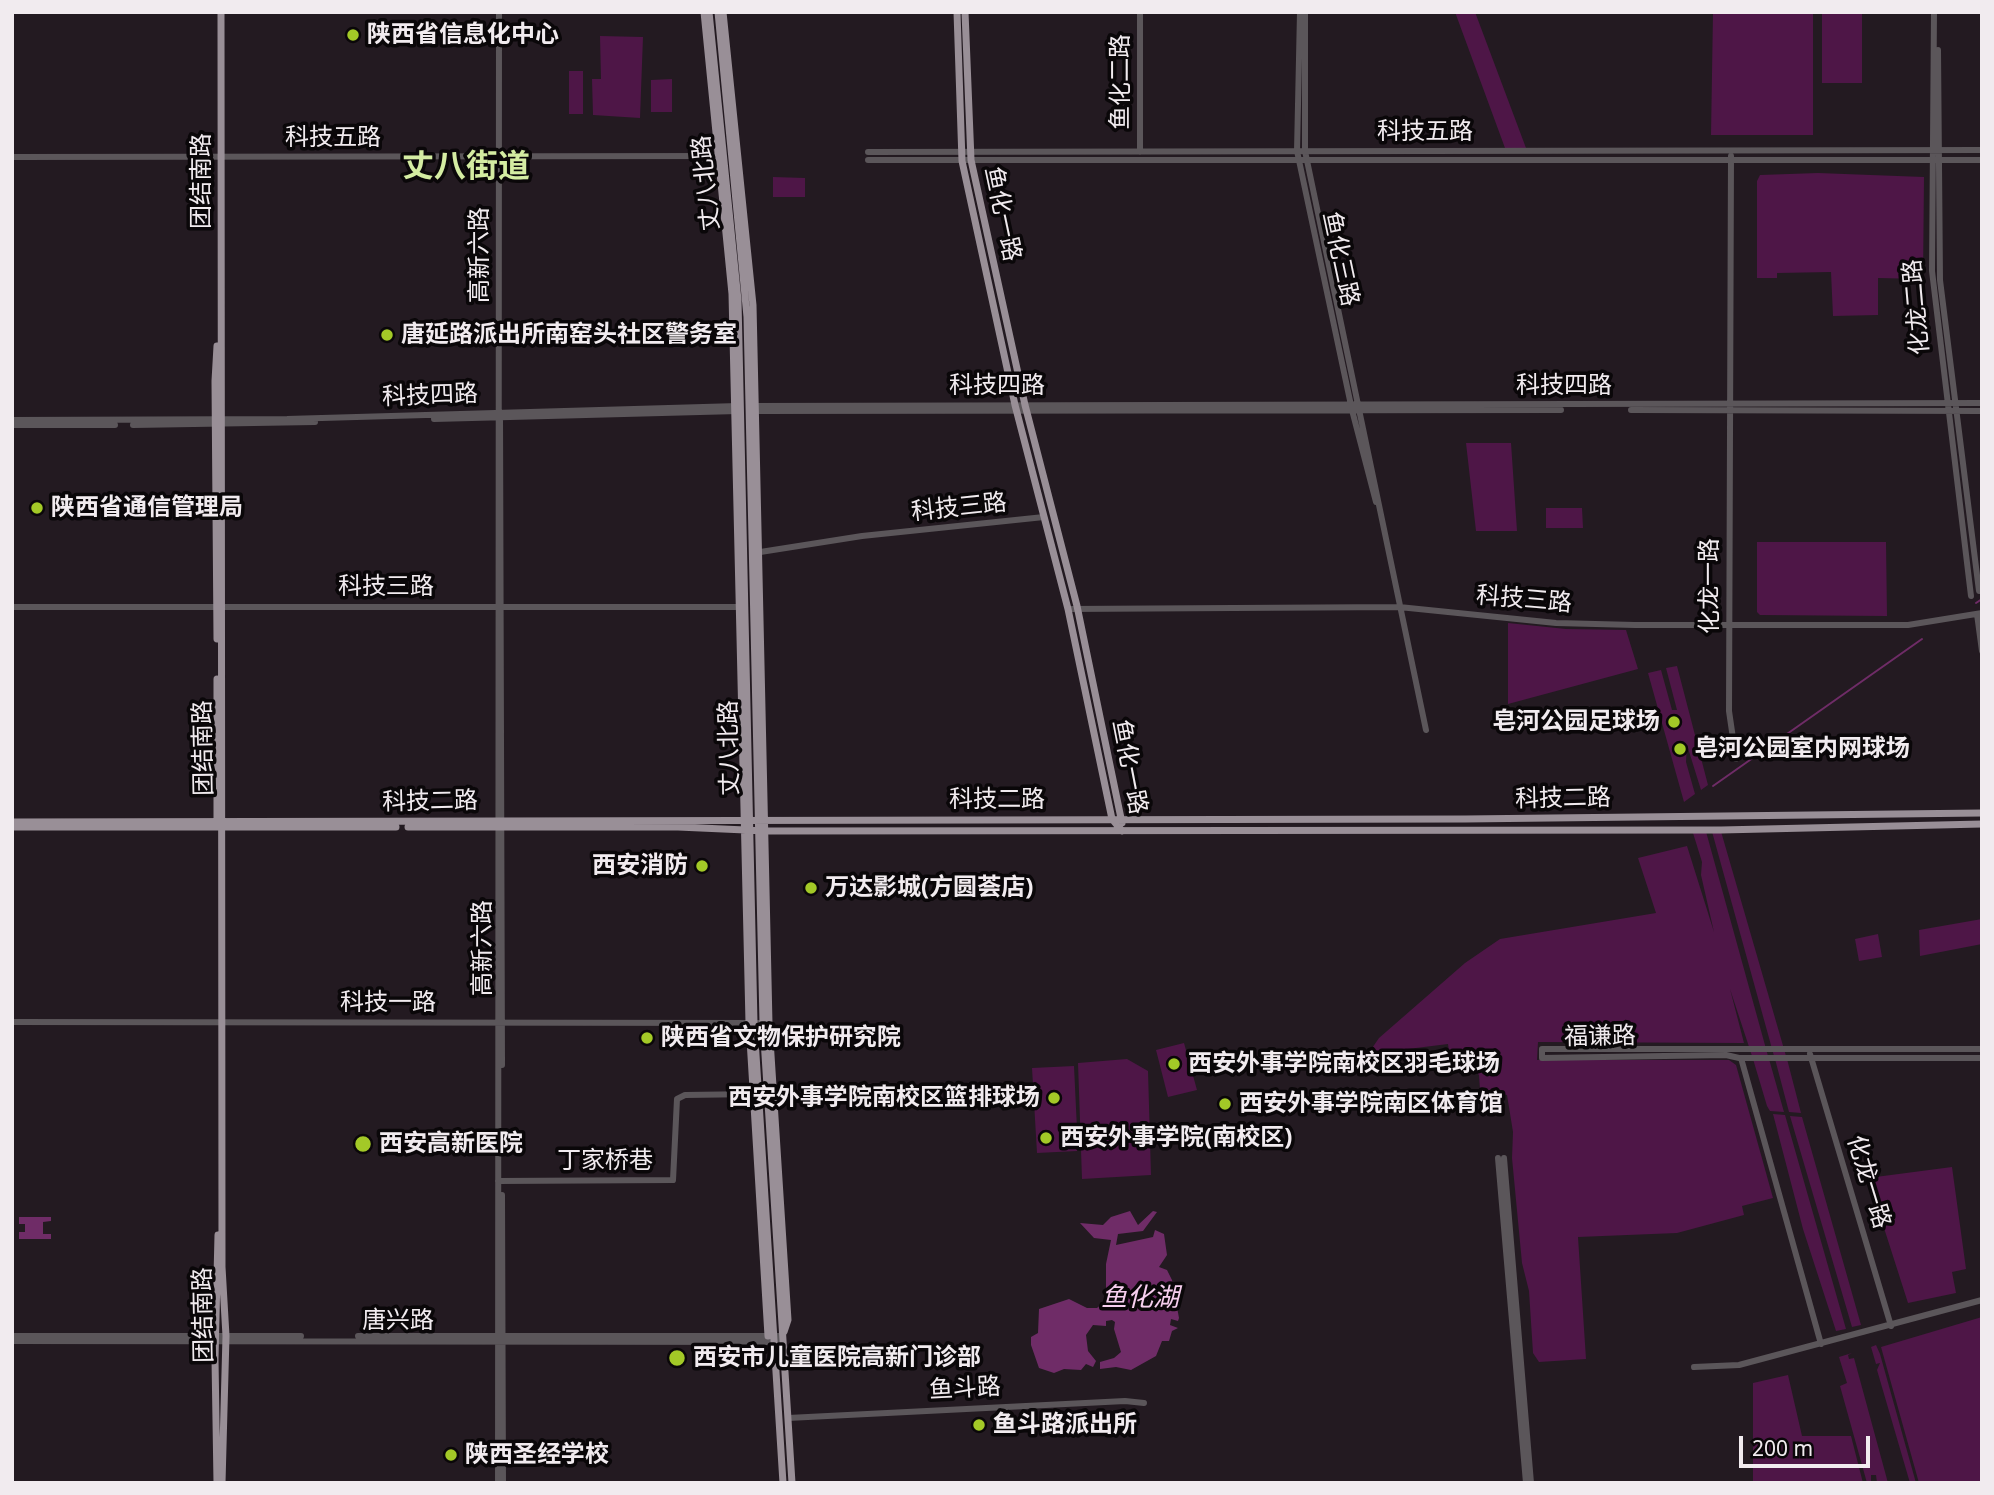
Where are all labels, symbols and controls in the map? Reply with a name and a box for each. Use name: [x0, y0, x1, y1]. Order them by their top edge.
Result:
place label: 陕西省信息化中心: [367, 21, 559, 49]
marker: 陕西省信息化中心: [345, 27, 361, 43]
street label: 鱼化二路: [1107, 34, 1135, 130]
street label: 科技五路: [1377, 118, 1473, 146]
street label: 科技五路: [285, 124, 381, 152]
street label: 团结南路: [188, 133, 216, 229]
street label: 丈八北路: [688, 134, 726, 232]
district label: 丈八街道: [402, 149, 530, 187]
street label: 鱼化一路: [978, 164, 1026, 264]
street label: 高新六路: [466, 207, 494, 303]
street label: 鱼化三路: [1316, 209, 1364, 309]
street label: 化龙二路: [1898, 258, 1936, 356]
place label: 唐延路派出所南窑头社区警务室: [401, 321, 737, 349]
marker: 唐延路派出所南窑头社区警务室: [379, 327, 395, 343]
street label: 科技四路: [949, 372, 1045, 400]
street label: 科技四路: [1516, 372, 1612, 400]
street label: 科技四路: [382, 380, 478, 412]
street label: 科技三路: [910, 489, 1008, 527]
place label: 陕西省通信管理局: [51, 494, 243, 522]
marker: 陕西省通信管理局: [29, 500, 45, 516]
street label: 化龙一路: [1696, 538, 1724, 634]
street label: 科技三路: [338, 573, 434, 601]
street label: 科技三路: [1475, 581, 1573, 619]
street label: 团结南路: [189, 700, 219, 796]
street label: 丈八北路: [715, 700, 745, 796]
place label: 皂河公园足球场: [1492, 708, 1660, 736]
marker: 皂河公园足球场: [1666, 714, 1682, 730]
street label: 鱼化一路: [1106, 717, 1152, 817]
place label: 皂河公园室内网球场: [1694, 735, 1910, 763]
marker: 皂河公园室内网球场: [1672, 741, 1688, 757]
street label: 科技二路: [1515, 784, 1611, 814]
street label: 科技二路: [949, 786, 1045, 814]
street label: 科技二路: [382, 787, 478, 817]
place label: 西安消防: [592, 852, 688, 880]
marker: 西安消防: [694, 858, 710, 874]
place label: 万达影城(方圆荟店): [825, 874, 1033, 902]
marker: 万达影城(方圆荟店): [803, 880, 819, 896]
street label: 高新六路: [469, 900, 497, 996]
street label: 科技一路: [340, 989, 436, 1017]
street label: 福谦路: [1564, 1022, 1636, 1052]
place label: 陕西省文物保护研究院: [661, 1024, 901, 1052]
marker: 陕西省文物保护研究院: [639, 1030, 655, 1046]
place label: 西安外事学院南校区羽毛球场: [1188, 1050, 1500, 1078]
marker: 西安外事学院南校区羽毛球场: [1166, 1056, 1182, 1072]
place label: 西安外事学院南校区篮排球场: [728, 1084, 1040, 1112]
marker: 西安外事学院南校区篮排球场: [1046, 1090, 1062, 1106]
place label: 西安外事学院南区体育馆: [1239, 1090, 1503, 1118]
marker: 西安外事学院南区体育馆: [1217, 1096, 1233, 1112]
place label: 西安外事学院(南校区): [1060, 1124, 1292, 1152]
place label: 西安高新医院: [379, 1130, 523, 1158]
marker: 西安外事学院(南校区): [1038, 1130, 1054, 1146]
street label: 化龙一路: [1840, 1132, 1896, 1232]
marker: 西安高新医院: [353, 1134, 373, 1154]
street label: 丁家桥巷: [557, 1147, 653, 1175]
street label: 团结南路: [189, 1267, 219, 1363]
water label: 鱼化湖: [1101, 1283, 1179, 1315]
street label: 唐兴路: [362, 1307, 434, 1335]
place label: 西安市儿童医院高新门诊部: [693, 1344, 981, 1372]
marker: 西安市儿童医院高新门诊部: [667, 1348, 687, 1368]
street label: 鱼斗路: [928, 1373, 1002, 1405]
place label: 鱼斗路派出所: [993, 1411, 1137, 1439]
marker: 鱼斗路派出所: [971, 1417, 987, 1433]
scale bar: [1742, 1422, 1873, 1466]
text: 200 m: [1752, 1434, 1813, 1462]
place label: 陕西圣经学校: [465, 1441, 609, 1469]
marker: 陕西圣经学校: [443, 1447, 459, 1463]

